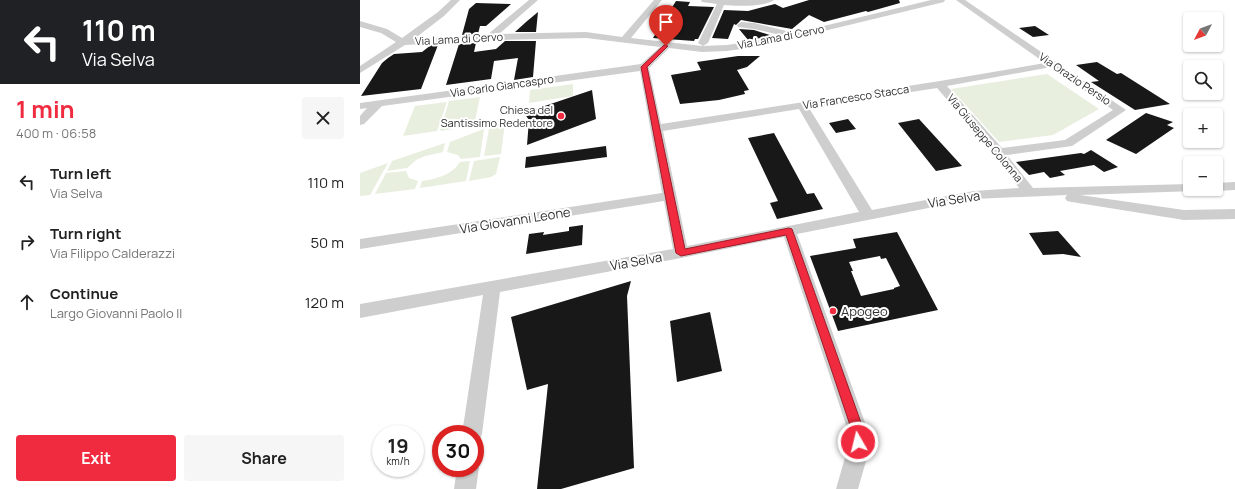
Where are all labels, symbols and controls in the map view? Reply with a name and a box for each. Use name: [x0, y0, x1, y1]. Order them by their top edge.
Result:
pin: [649, 5, 683, 46]
text: 110 m: [82, 11, 156, 49]
icon: arrive: [655, 11, 677, 33]
north arrow: [1183, 12, 1223, 52]
map controls: [1183, 12, 1223, 196]
icon: left: [16, 16, 68, 68]
street label: Via Lama di Cervo: [736, 21, 826, 52]
street label: Via Lama di Cervo: [415, 29, 504, 48]
text: Via Selva: [82, 47, 155, 71]
street label: Via Orazio Persio: [1036, 49, 1115, 109]
button: search: [1183, 60, 1223, 100]
street label: Via Carlo Giancaspro: [449, 71, 555, 100]
street label: Via Francesco Stacca: [802, 81, 910, 112]
street label: Via Giuseppe Colonna: [944, 91, 1027, 185]
text: 1 min: [16, 92, 75, 125]
button: close: [302, 97, 344, 139]
place label: Chiesa del Santissimo Redentore: [441, 102, 554, 130]
button: +: [1183, 108, 1223, 148]
marker: Chiesa del Santissimo Redentore: [556, 111, 566, 121]
text: 400 m · 06:58: [16, 124, 96, 142]
button: −: [1183, 156, 1223, 196]
text: Turn left: [50, 163, 112, 184]
icon: left: [16, 171, 38, 193]
text: 110 m: [307, 172, 344, 193]
text: Via Selva: [50, 184, 103, 202]
street label: Via Selva: [927, 186, 981, 212]
street label: Via Giovanni Leone: [458, 202, 572, 238]
text: Turn right: [50, 223, 121, 244]
icon: right: [16, 231, 38, 253]
text: 50 m: [310, 232, 344, 253]
text: Via Filippo Calderazzi: [50, 244, 175, 262]
street label: Via Selva: [609, 248, 663, 274]
text: Continue: [50, 283, 118, 304]
icon: ahead: [16, 291, 38, 313]
text: 120 m: [305, 292, 344, 313]
place label: Apogeo: [841, 302, 888, 320]
text: Largo Giovanni Paolo II: [50, 304, 182, 322]
marker: Apogeo: [828, 306, 838, 316]
position arrow: [837, 421, 879, 463]
speed limit sign: 30: [432, 425, 484, 477]
text: 19: [387, 432, 409, 459]
button: Exit: [16, 435, 176, 481]
button: Share: [184, 435, 344, 481]
text: km/h: [386, 454, 410, 468]

